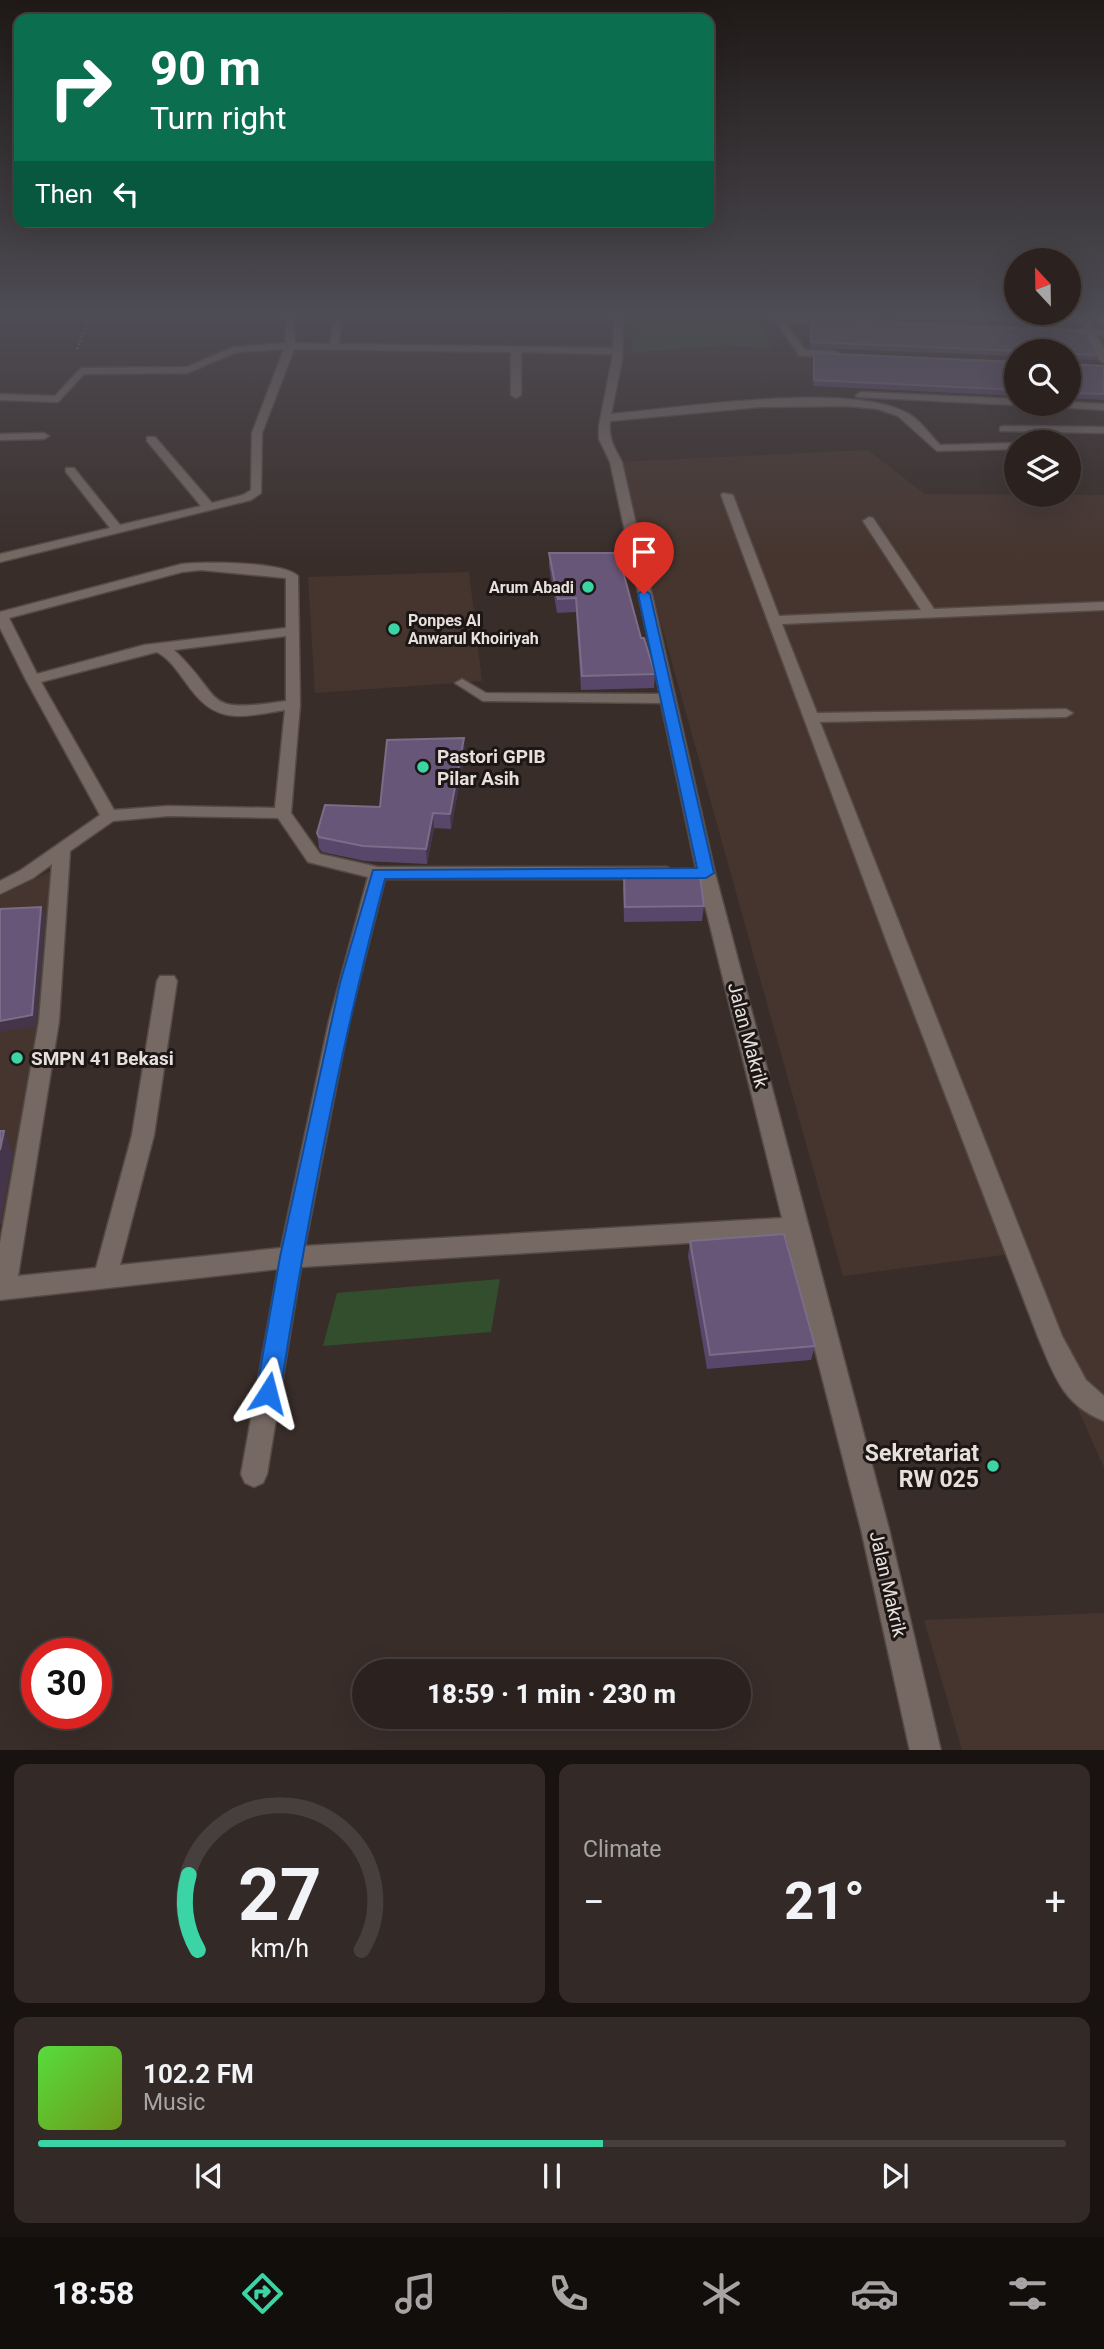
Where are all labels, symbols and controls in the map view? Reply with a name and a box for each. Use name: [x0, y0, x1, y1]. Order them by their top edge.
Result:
text: 90 m: [150, 40, 261, 97]
icon: right: [35, 42, 126, 133]
text: Turn right: [150, 99, 286, 137]
icon: left: [107, 175, 145, 213]
text: Then: [35, 179, 93, 209]
north arrow: [1004, 248, 1082, 326]
map controls: [1004, 248, 1081, 507]
button: search: [1004, 339, 1081, 416]
button: layers: [1004, 430, 1081, 507]
pin: [614, 522, 674, 594]
icon: arrive: [625, 533, 663, 571]
place label: Arum Abadi: [489, 578, 574, 597]
marker: Arum Abadi: [580, 579, 596, 595]
place label: Ponpes Al Anwarul Khoiriyah: [408, 611, 539, 648]
marker: Ponpes Al Anwarul Khoiriyah: [386, 621, 402, 637]
place label: Pastori GPIB Pilar Asih: [437, 745, 546, 790]
marker: Pastori GPIB Pilar Asih: [415, 759, 431, 775]
street label: Jalan Makrik: [723, 980, 773, 1091]
place label: SMPN 41 Bekasi: [31, 1047, 174, 1070]
marker: SMPN 41 Bekasi: [9, 1050, 25, 1066]
position arrow: [231, 1356, 305, 1430]
place label: Sekretariat RW 025: [865, 1440, 979, 1493]
marker: Sekretariat RW 025: [985, 1458, 1001, 1474]
street label: Jalan Makrik: [865, 1529, 911, 1640]
speed limit sign: 30: [21, 1638, 112, 1729]
text: 18:59 · 1 min · 230 m: [427, 1679, 676, 1709]
text: Climate: [583, 1836, 662, 1863]
text: 27: [238, 1852, 321, 1938]
text: 21°: [784, 1871, 865, 1932]
text: −: [583, 1880, 605, 1924]
text: +: [1044, 1880, 1066, 1924]
text: km/h: [250, 1933, 309, 1962]
text: 102.2 FM: [143, 2059, 254, 2089]
text: Music: [143, 2089, 205, 2116]
icon: previous: [190, 2157, 228, 2195]
icon: pause: [533, 2157, 571, 2195]
icon: next: [876, 2157, 914, 2195]
icon: directions: [238, 2269, 287, 2318]
icon: music: [391, 2269, 440, 2318]
icon: phone: [544, 2269, 593, 2318]
icon: climate: [697, 2269, 746, 2318]
icon: car: [850, 2269, 899, 2318]
icon: filters: [1003, 2269, 1052, 2318]
text: 18:58: [52, 2274, 134, 2312]

